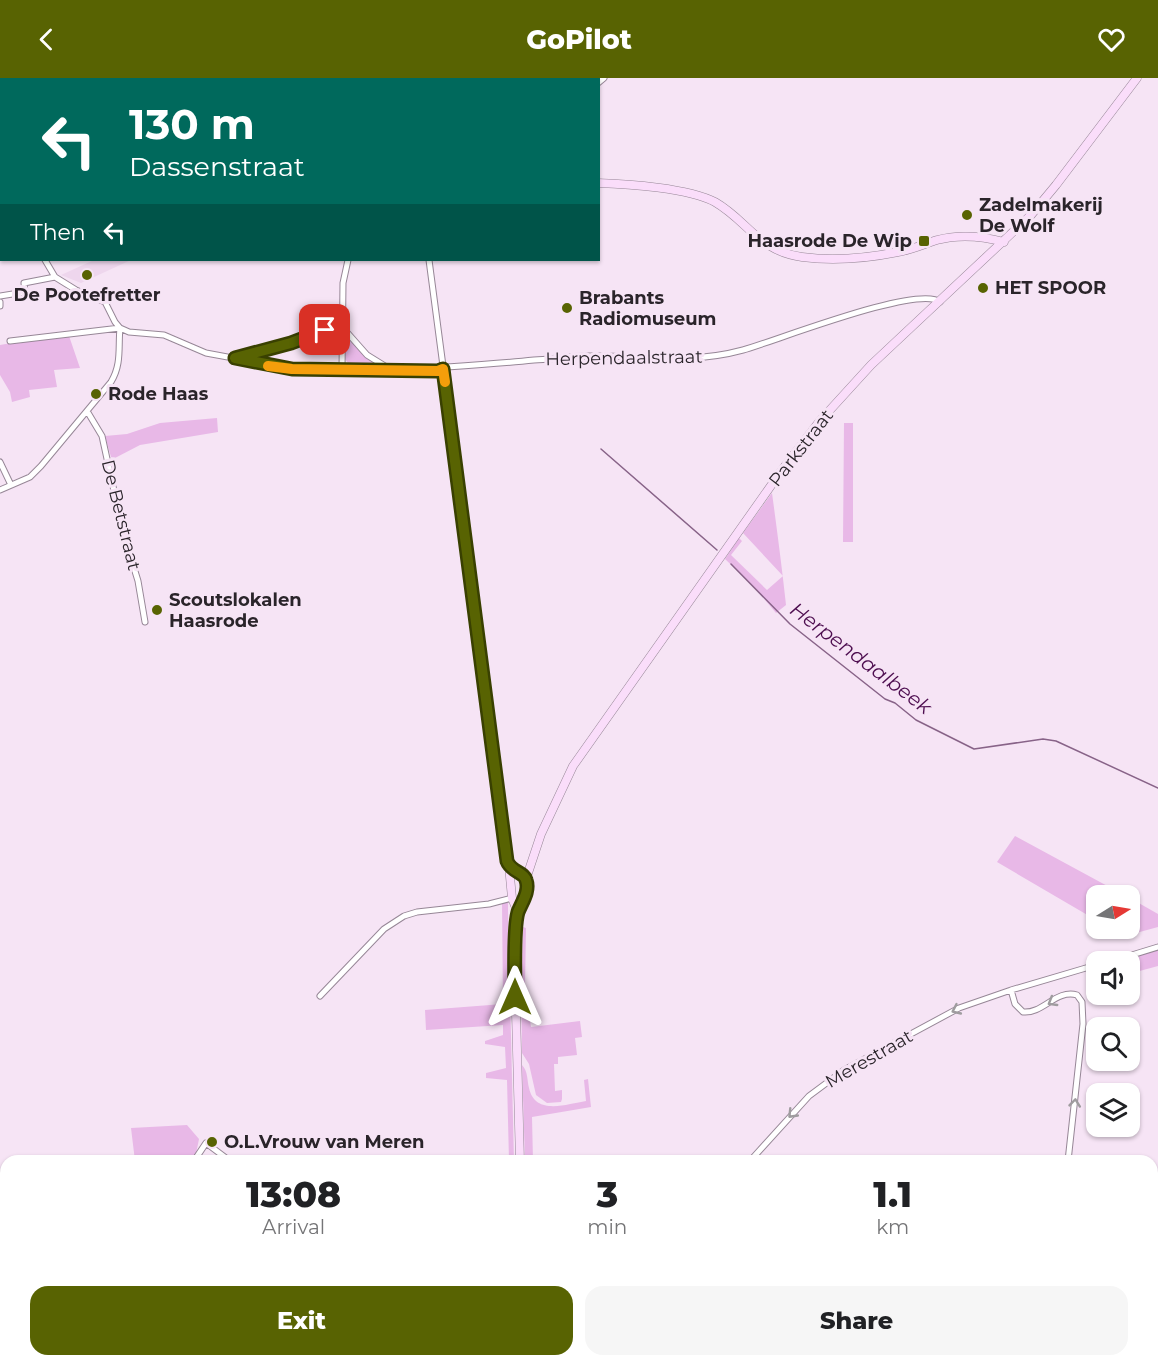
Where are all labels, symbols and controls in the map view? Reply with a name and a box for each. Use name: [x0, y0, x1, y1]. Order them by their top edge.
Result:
icon: back: [30, 23, 63, 56]
text: GoPilot: [526, 23, 632, 56]
icon: heart: [1095, 23, 1128, 56]
text: 130 m: [129, 98, 255, 150]
icon: left: [30, 102, 108, 180]
text: Dassenstraat: [129, 150, 305, 183]
place label: Zadelmakerij De Wolf: [979, 194, 1103, 237]
marker: Zadelmakerij De Wolf: [960, 208, 974, 222]
icon: left: [98, 216, 131, 249]
text: Then: [30, 219, 86, 246]
place label: Haasrode De Wip: [747, 230, 912, 252]
marker: Haasrode De Wip: [917, 234, 931, 248]
marker: De Pootefretter: [80, 268, 94, 282]
place label: HET SPOOR: [995, 277, 1106, 299]
marker: HET SPOOR: [976, 281, 990, 295]
place label: De Pootefretter: [14, 284, 161, 306]
place label: Brabants Radiomuseum: [579, 287, 716, 330]
marker: Brabants Radiomuseum: [560, 301, 574, 315]
pin: [299, 304, 350, 355]
icon: arrive: [308, 313, 341, 346]
street label: Herpendaalstraat: [545, 346, 703, 370]
place label: Rode Haas: [108, 383, 209, 405]
marker: Rode Haas: [89, 387, 103, 401]
street label: Parkstraat: [764, 405, 838, 491]
street label: De Betstraat: [97, 457, 145, 573]
place label: Scoutslokalen Haasrode: [169, 589, 302, 632]
water label: Herpendaalbeek: [785, 597, 937, 720]
marker: Scoutslokalen Haasrode: [150, 603, 164, 617]
north arrow: [1086, 885, 1140, 939]
map controls: [1086, 885, 1140, 1137]
button: sound: [1086, 951, 1140, 1005]
position arrow: [483, 965, 547, 1029]
one-way arrow: [1048, 994, 1058, 1006]
one-way arrow: [951, 1003, 962, 1015]
button: search: [1086, 1017, 1140, 1071]
street label: Merestraat: [821, 1025, 917, 1093]
button: layers: [1086, 1083, 1140, 1137]
one-way arrow: [1068, 1098, 1080, 1107]
one-way arrow: [788, 1107, 799, 1117]
place label: O.L.Vrouw van Meren: [224, 1131, 424, 1153]
marker: O.L.Vrouw van Meren: [205, 1135, 219, 1149]
text: 13:08: [246, 1172, 341, 1216]
text: 3: [596, 1172, 618, 1216]
text: 1.1: [873, 1172, 912, 1216]
text: Arrival: [262, 1215, 325, 1239]
text: min: [587, 1215, 627, 1239]
text: km: [876, 1215, 909, 1239]
button: Exit: [30, 1286, 573, 1355]
button: Share: [585, 1286, 1128, 1355]

